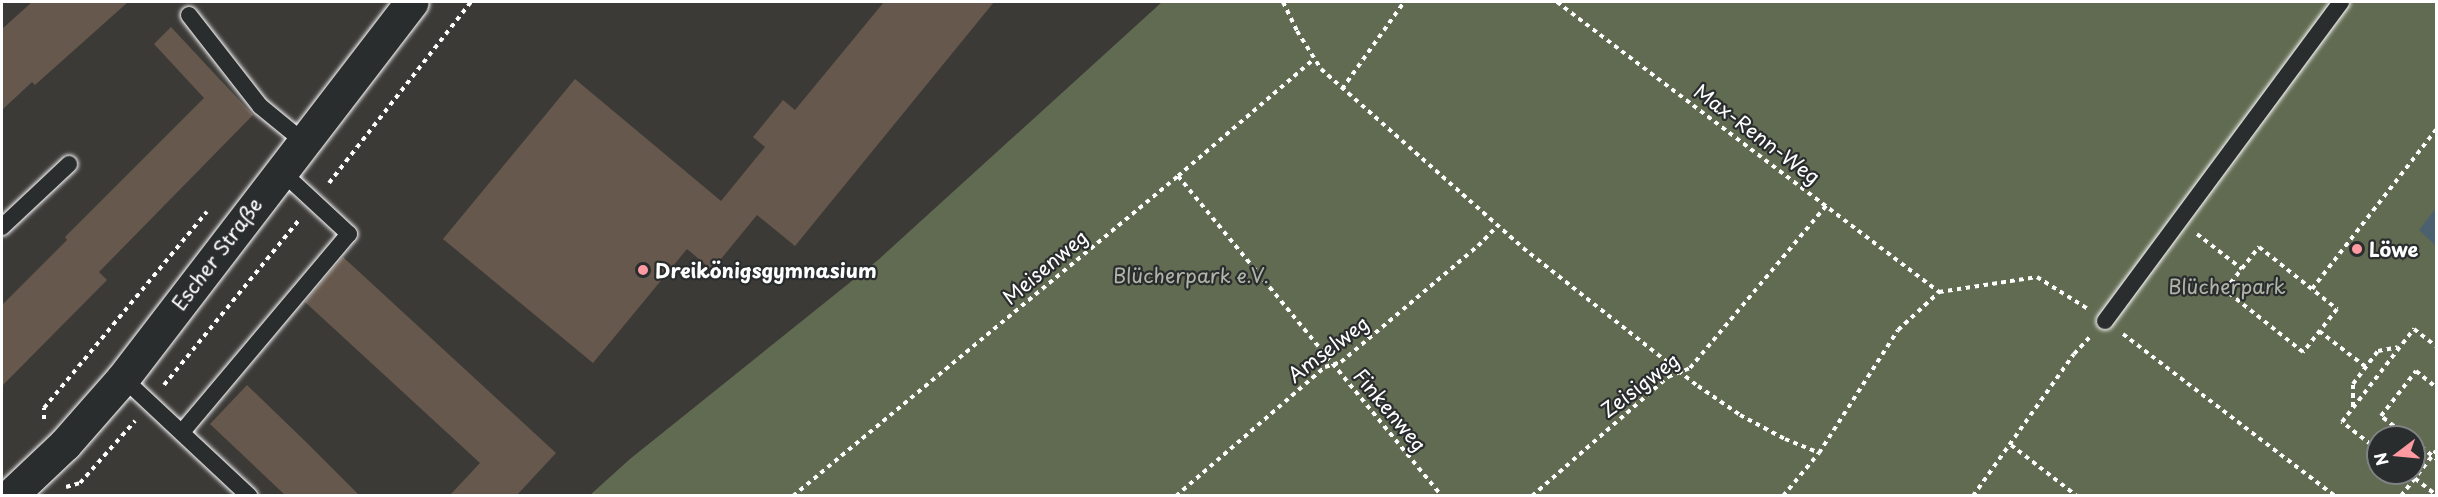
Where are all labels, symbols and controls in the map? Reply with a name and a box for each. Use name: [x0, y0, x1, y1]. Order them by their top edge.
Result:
street label: Max-Renn-Weg: [1689, 79, 1825, 189]
street label: Escher Straße: [167, 193, 267, 315]
street label: Meisenweg: [998, 225, 1092, 309]
place label: Löwe: [2369, 237, 2418, 261]
marker: Löwe: [2350, 242, 2364, 256]
place label: Dreikönigsgymnasium: [655, 258, 877, 282]
marker: Dreikönigsgymnasium: [636, 263, 650, 277]
park label: Blücherpark e.V.: [1113, 263, 1269, 287]
park label: Blücherpark: [2168, 274, 2286, 298]
street label: Amselweg: [1283, 311, 1373, 387]
street label: Zeisigweg: [1596, 348, 1684, 422]
street label: Finkenweg: [1348, 364, 1432, 456]
north arrow: [2366, 425, 2426, 485]
text: N: [2367, 450, 2394, 469]

